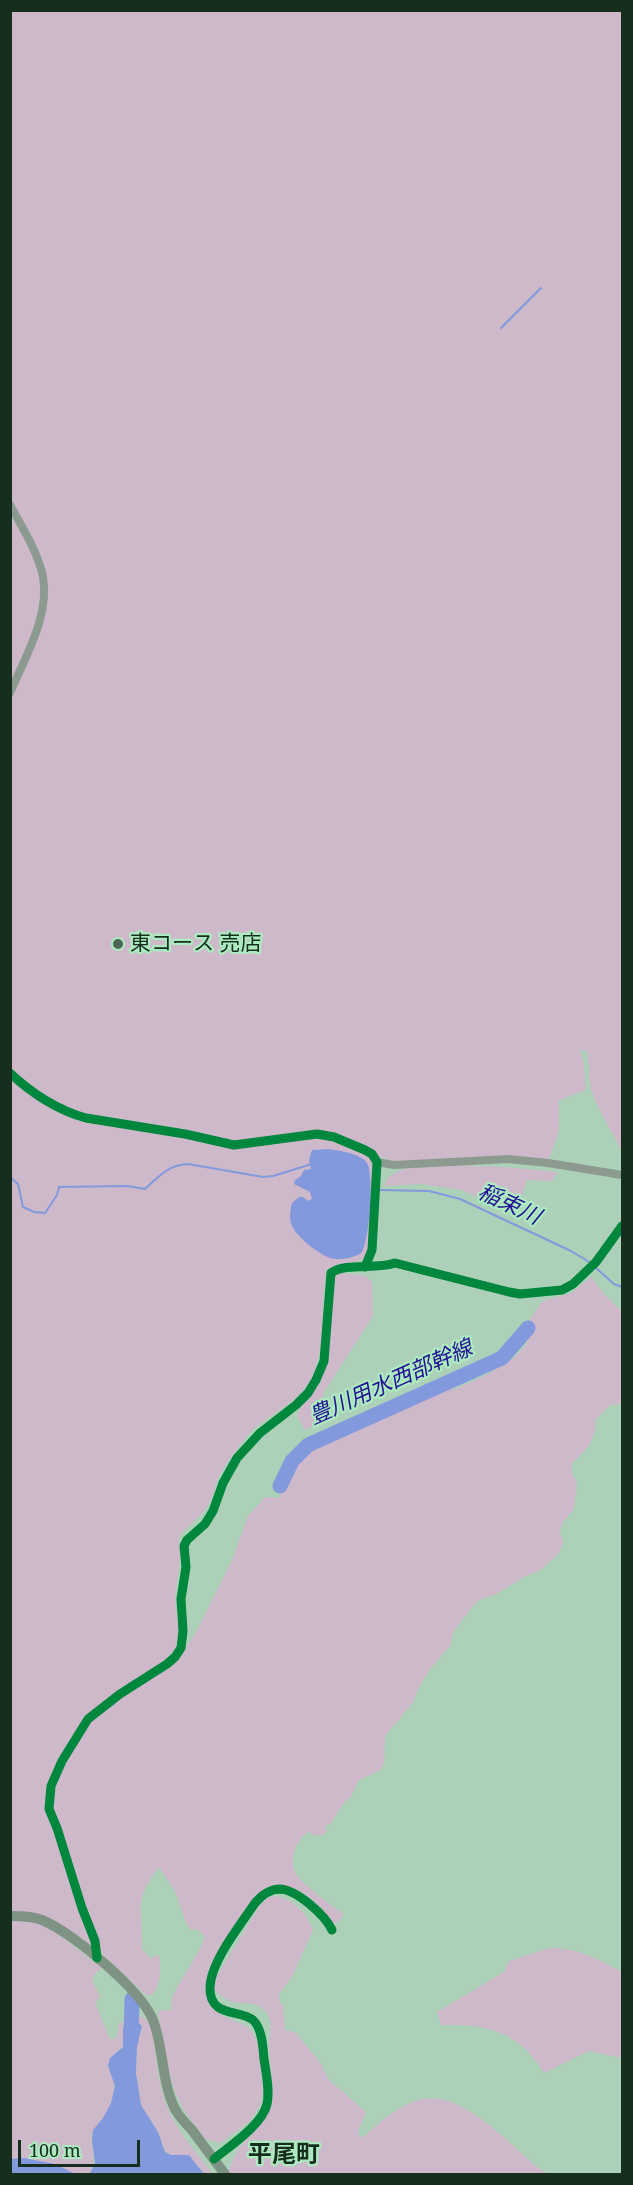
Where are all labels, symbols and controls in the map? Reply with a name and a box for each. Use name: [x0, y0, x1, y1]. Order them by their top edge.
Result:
place label: 東コース 売店: [130, 931, 261, 957]
marker: 東コース 売店: [111, 937, 125, 951]
water label: 稲束川: [474, 1179, 544, 1231]
water label: 豊川用水西部幹線: [305, 1335, 477, 1431]
scale bar: [21, 2128, 142, 2166]
text: 100 m: [29, 2138, 81, 2162]
district label: 平尾町: [248, 2141, 320, 2169]

